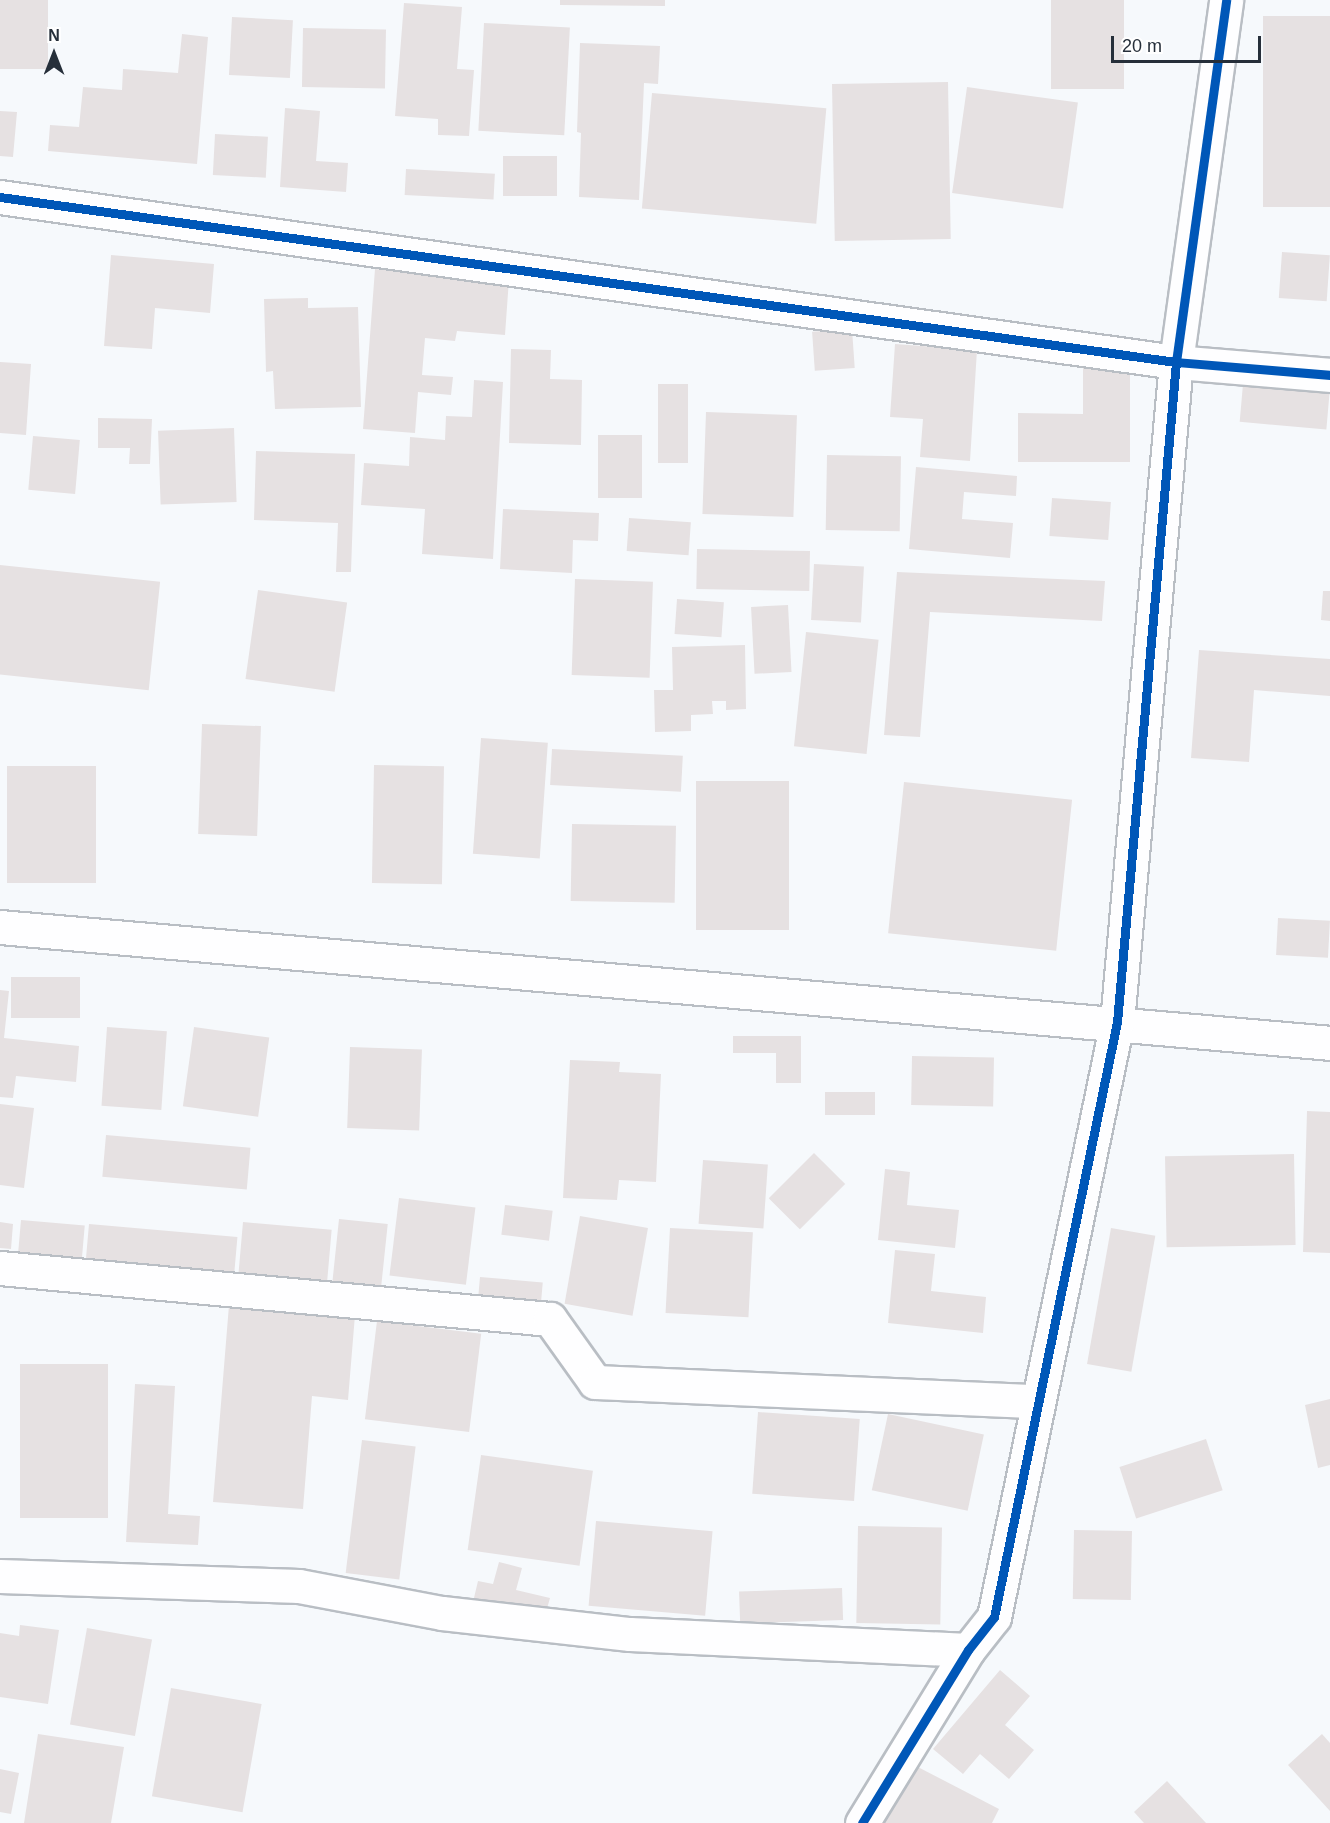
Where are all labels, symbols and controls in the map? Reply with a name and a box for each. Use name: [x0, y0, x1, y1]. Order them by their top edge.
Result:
north arrow: [24, 24, 84, 84]
scale bar: [1114, 24, 1264, 62]
text: N: [48, 27, 60, 44]
text: 20 m: [1122, 36, 1162, 56]

